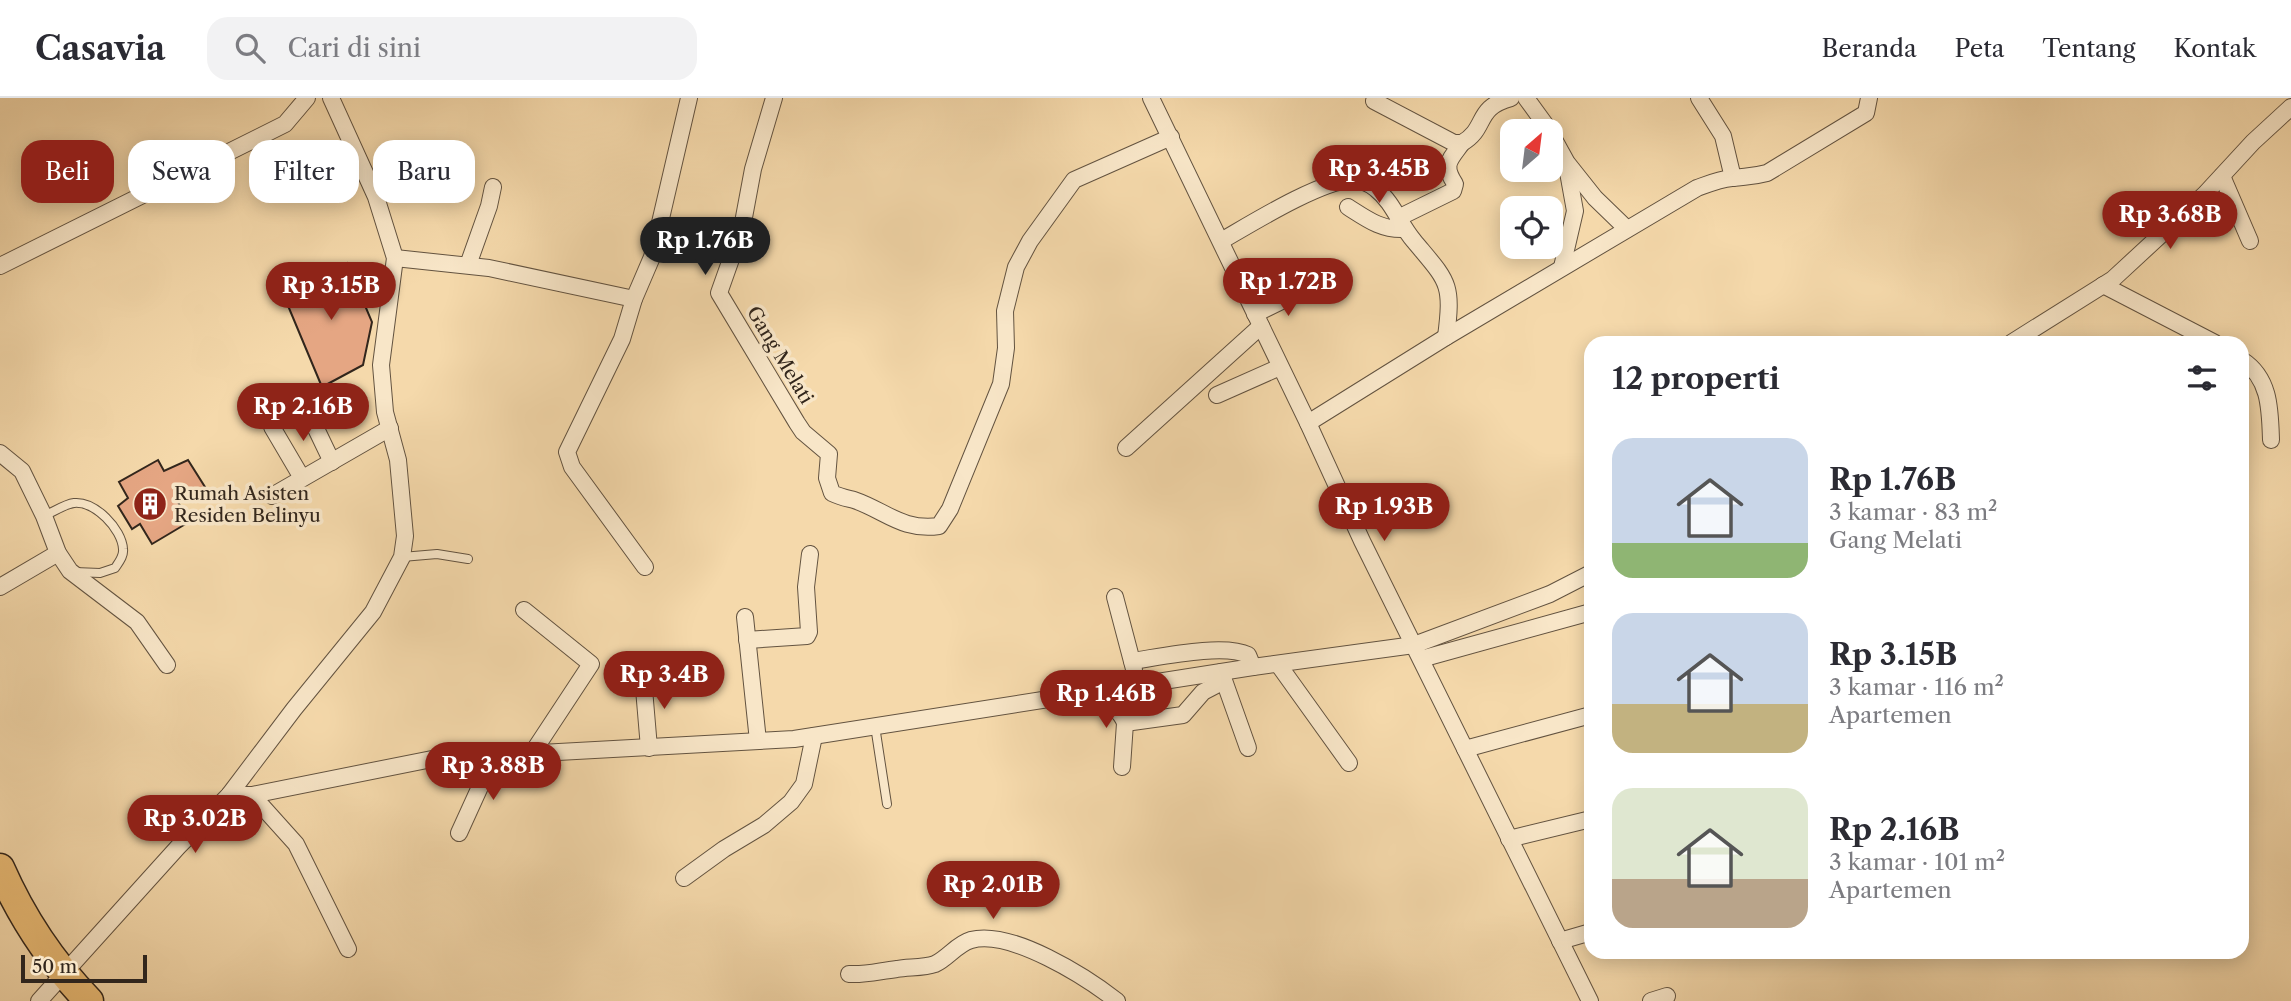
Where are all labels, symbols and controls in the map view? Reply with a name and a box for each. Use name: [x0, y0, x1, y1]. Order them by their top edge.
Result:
search box: [207, 17, 697, 80]
text: Casavia: [35, 28, 165, 69]
icon: search: [231, 29, 269, 67]
text: Cari di sini: [287, 32, 421, 64]
text: Beranda: [1821, 34, 1917, 63]
text: Peta: [1955, 34, 2004, 63]
text: Tentang: [2042, 34, 2135, 63]
text: Kontak: [2173, 34, 2256, 63]
north arrow: [1500, 119, 1563, 182]
map controls: [1500, 119, 1563, 259]
chip: Beli: [21, 140, 114, 203]
chip: Sewa: [128, 140, 235, 203]
chip: Filter: [249, 140, 359, 203]
chip: Baru: [373, 140, 475, 203]
pin: Rp 3.45B: [1307, 146, 1451, 205]
text: Rp 3.45B: [1328, 154, 1430, 182]
pin: Rp 3.68B: [2098, 192, 2242, 251]
button: locate: [1500, 196, 1563, 259]
text: Rp 3.68B: [2118, 200, 2222, 228]
pin: Rp 1.76B: [633, 218, 777, 277]
text: Rp 1.76B: [656, 226, 754, 254]
pin: Rp 1.72B: [1216, 258, 1360, 318]
pin: Rp 3.15B: [259, 262, 403, 322]
text: Rp 1.72B: [1239, 267, 1337, 295]
text: Rp 3.15B: [282, 271, 380, 299]
street label: Gang Melati: [742, 302, 818, 408]
icon: filters: [2183, 359, 2221, 397]
text: 12 properti: [1612, 360, 1780, 397]
pin: Rp 2.16B: [231, 384, 375, 443]
text: Rp 2.16B: [253, 392, 353, 420]
text: Rp 1.76B: [1829, 461, 1956, 498]
icon: home: [1668, 466, 1752, 550]
place label: Rumah Asisten Residen Belinyu: [174, 482, 321, 527]
pin: Rp 1.93B: [1312, 484, 1456, 543]
building icon: Rumah Asisten Residen Belinyu: [131, 485, 169, 523]
text: Rp 1.93B: [1335, 492, 1433, 520]
text: 3 kamar · 83 m²: [1829, 498, 1998, 526]
text: Gang Melati: [1829, 526, 1962, 554]
text: Rp 3.15B: [1829, 636, 1957, 673]
icon: home: [1668, 641, 1752, 725]
pin: Rp 3.4B: [599, 652, 729, 711]
text: Rp 3.4B: [620, 660, 708, 688]
pin: Rp 1.46B: [1034, 670, 1178, 730]
text: 3 kamar · 116 m²: [1829, 673, 2004, 701]
text: Rp 1.46B: [1056, 679, 1156, 707]
text: Apartemen: [1829, 701, 1952, 729]
pin: Rp 3.88B: [421, 742, 565, 802]
text: Rp 3.88B: [441, 751, 545, 779]
pin: Rp 3.02B: [123, 796, 267, 855]
text: Rp 3.02B: [143, 804, 247, 832]
text: Rp 2.16B: [1829, 811, 1959, 848]
icon: home: [1668, 816, 1752, 900]
text: 3 kamar · 101 m²: [1829, 848, 2005, 876]
pin: Rp 2.01B: [921, 862, 1065, 921]
text: Rp 2.01B: [943, 870, 1043, 898]
text: Apartemen: [1829, 876, 1952, 904]
scale bar: [21, 952, 147, 984]
text: 50 m: [32, 955, 77, 978]

